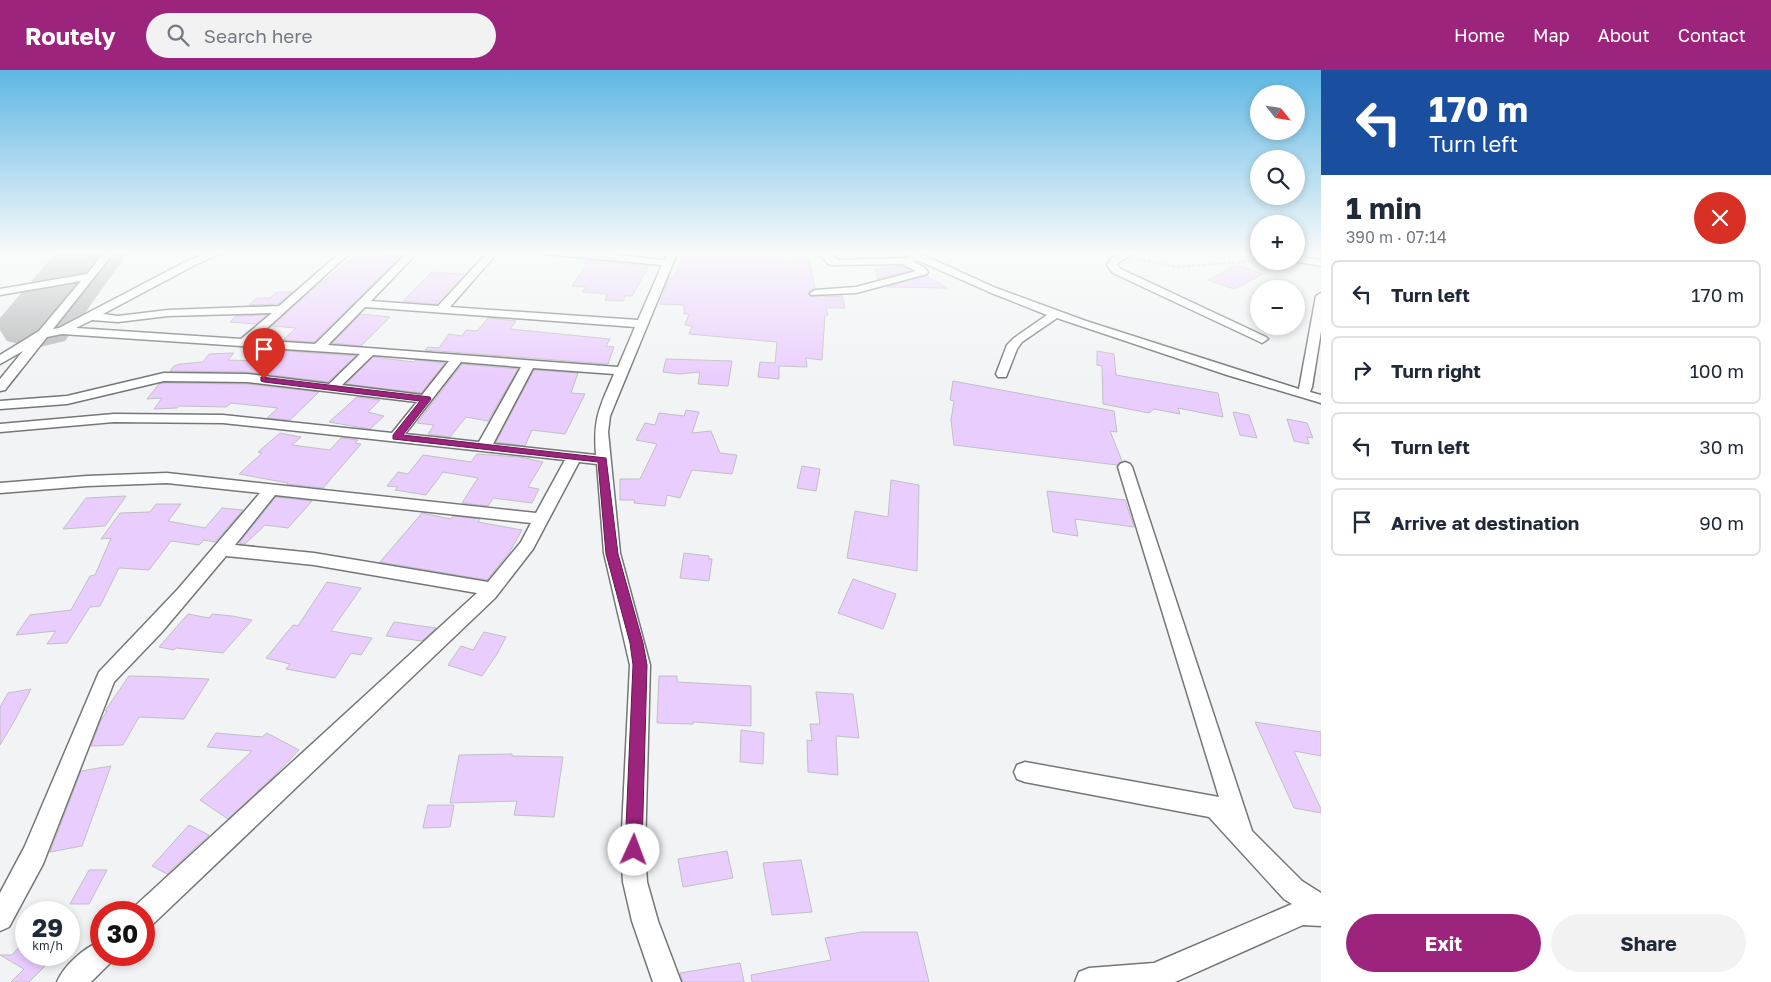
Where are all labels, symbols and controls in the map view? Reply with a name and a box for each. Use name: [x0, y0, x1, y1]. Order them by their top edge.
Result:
search box: [146, 13, 496, 58]
text: Routely: [25, 21, 116, 50]
icon: search: [164, 21, 192, 49]
text: Search here: [204, 24, 313, 47]
text: Home: [1454, 24, 1505, 46]
text: Map: [1533, 24, 1570, 46]
text: About: [1598, 24, 1650, 46]
text: Contact: [1678, 24, 1746, 46]
north arrow: [1250, 85, 1305, 140]
map controls: [1250, 85, 1305, 335]
text: 170 m: [1429, 88, 1528, 130]
icon: left: [1346, 90, 1411, 155]
text: Turn left: [1429, 130, 1518, 157]
button: search: [1250, 150, 1305, 205]
text: 1 min: [1346, 190, 1422, 226]
button: close: [1694, 192, 1746, 244]
button: +: [1250, 215, 1305, 270]
text: 390 m · 07:14: [1346, 227, 1447, 247]
button: −: [1250, 280, 1305, 335]
icon: left: [1348, 280, 1376, 308]
text: Turn left: [1391, 283, 1470, 306]
text: 170 m: [1691, 283, 1744, 306]
pin: [243, 328, 285, 379]
icon: arrive: [250, 335, 278, 363]
icon: right: [1348, 356, 1376, 384]
text: Turn right: [1391, 359, 1481, 382]
text: 100 m: [1690, 359, 1744, 382]
icon: left: [1348, 432, 1376, 460]
text: Turn left: [1391, 435, 1470, 458]
text: 30 m: [1700, 435, 1744, 458]
icon: arrive: [1348, 508, 1376, 536]
text: Arrive at destination: [1391, 511, 1579, 534]
text: 90 m: [1699, 511, 1744, 534]
position arrow: [607, 823, 659, 875]
speed limit sign: 30: [90, 901, 155, 966]
text: 29: [32, 912, 63, 943]
button: Exit: [1346, 914, 1541, 972]
button: Share: [1551, 914, 1746, 972]
text: km/h: [32, 938, 63, 953]

